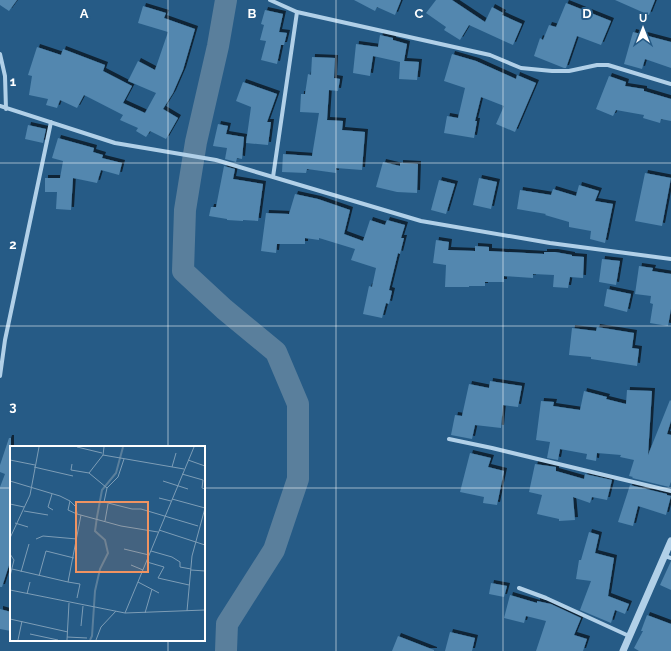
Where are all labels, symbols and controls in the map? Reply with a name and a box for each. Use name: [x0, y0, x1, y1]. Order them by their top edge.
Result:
text: A: [80, 6, 89, 21]
text: B: [248, 6, 257, 21]
text: C: [415, 6, 424, 21]
text: D: [582, 6, 592, 21]
north arrow: [623, 8, 663, 48]
text: U: [639, 12, 647, 25]
text: 1: [10, 74, 17, 89]
text: 2: [9, 237, 17, 252]
text: 3: [9, 399, 17, 414]
inset map: [10, 446, 205, 641]

